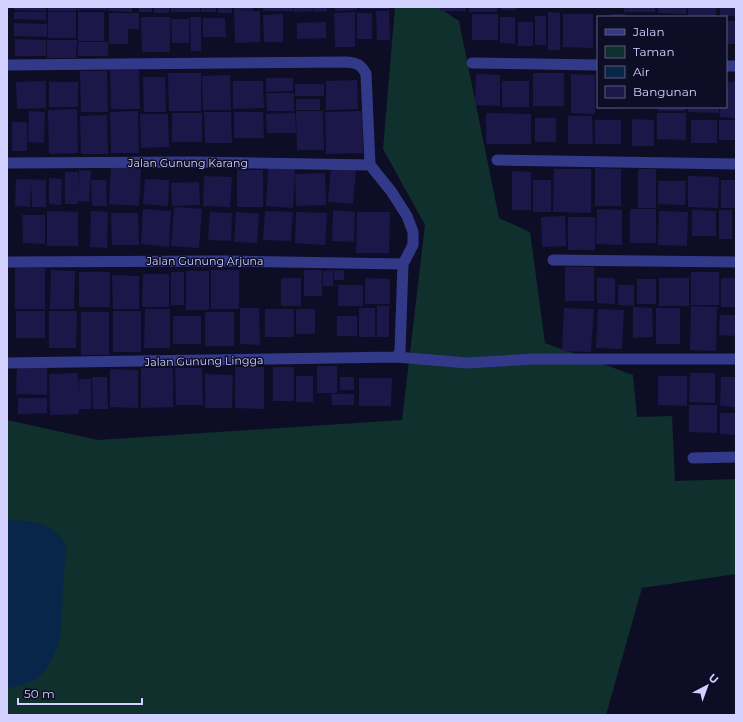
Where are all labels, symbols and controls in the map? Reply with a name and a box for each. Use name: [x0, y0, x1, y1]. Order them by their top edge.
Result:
legend: [597, 16, 727, 108]
text: Jalan: [632, 24, 665, 39]
text: Taman: [633, 44, 675, 59]
text: Air: [633, 64, 650, 79]
text: Bangunan: [633, 84, 697, 99]
street label: Jalan Gunung Karang: [127, 156, 248, 170]
street label: Jalan Gunung Arjuna: [146, 254, 263, 268]
street label: Jalan Gunung Lingga: [143, 353, 264, 369]
north arrow: [687, 666, 727, 706]
text: U: [706, 670, 721, 687]
scale bar: [18, 680, 142, 706]
text: 50 m: [24, 686, 55, 701]

